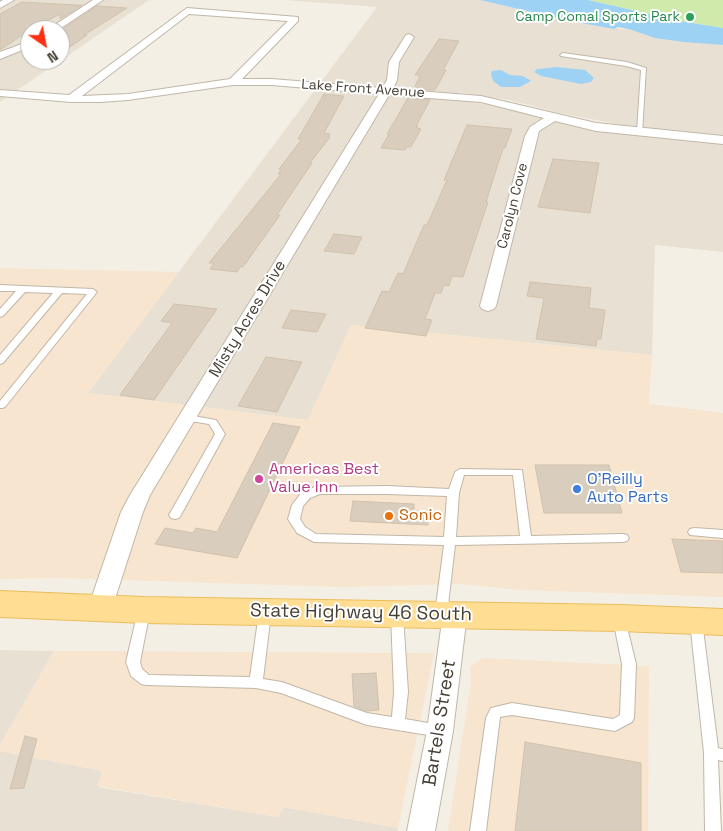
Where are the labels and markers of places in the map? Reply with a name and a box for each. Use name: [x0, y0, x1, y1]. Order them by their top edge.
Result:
place label: Camp Comal Sports Park: [515, 9, 680, 25]
marker: Camp Comal Sports Park: [684, 11, 696, 23]
place label: Americas Best Value Inn: [269, 460, 379, 498]
place label: O'Reilly Auto Parts: [587, 470, 668, 508]
marker: Americas Best Value Inn: [253, 473, 265, 485]
marker: O'Reilly Auto Parts: [571, 483, 583, 495]
place label: Sonic: [399, 506, 442, 526]
marker: Sonic: [383, 510, 395, 522]

